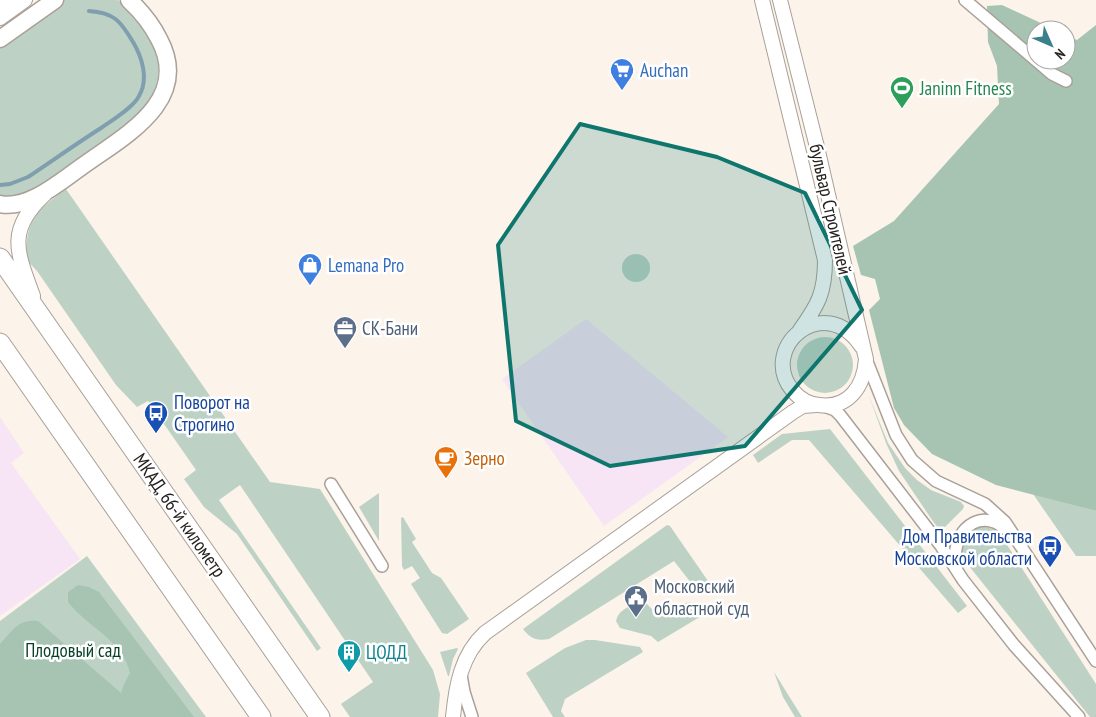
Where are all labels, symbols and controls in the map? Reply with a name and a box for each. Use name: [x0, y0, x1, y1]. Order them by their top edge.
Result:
north arrow: [1026, 20, 1076, 70]
text: N: [1051, 45, 1069, 63]
supermarket icon: Auchan: [609, 57, 635, 91]
place label: Auchan: [640, 58, 688, 82]
sports icon: Janinn Fitness: [889, 75, 915, 109]
place label: Janinn Fitness: [919, 76, 1012, 100]
street label: бульвар Строителей: [804, 141, 858, 277]
shop icon: Lemana Pro: [297, 252, 323, 286]
place label: Lemana Pro: [328, 253, 404, 277]
office icon: СК-Бани: [332, 315, 358, 349]
place label: СК-Бани: [362, 316, 418, 340]
place label: Поворот на Строгино: [174, 390, 250, 436]
bus stop icon: Поворот на Строгино: [143, 400, 169, 434]
cafe icon: Зерно: [433, 445, 459, 479]
place label: Зерно: [464, 446, 505, 470]
street label: МКАД, 66-й километр: [128, 448, 232, 582]
place label: Дом Правительства Московской области: [895, 524, 1032, 570]
bus stop icon: Дом Правительства Московской области: [1037, 534, 1063, 568]
place label: Московский областной суд: [654, 574, 750, 620]
public building icon: Московский областной суд: [623, 584, 649, 618]
park label: Плодовый сад: [25, 638, 121, 662]
building icon: ЦОДД: [336, 639, 362, 673]
place label: ЦОДД: [366, 640, 407, 664]

